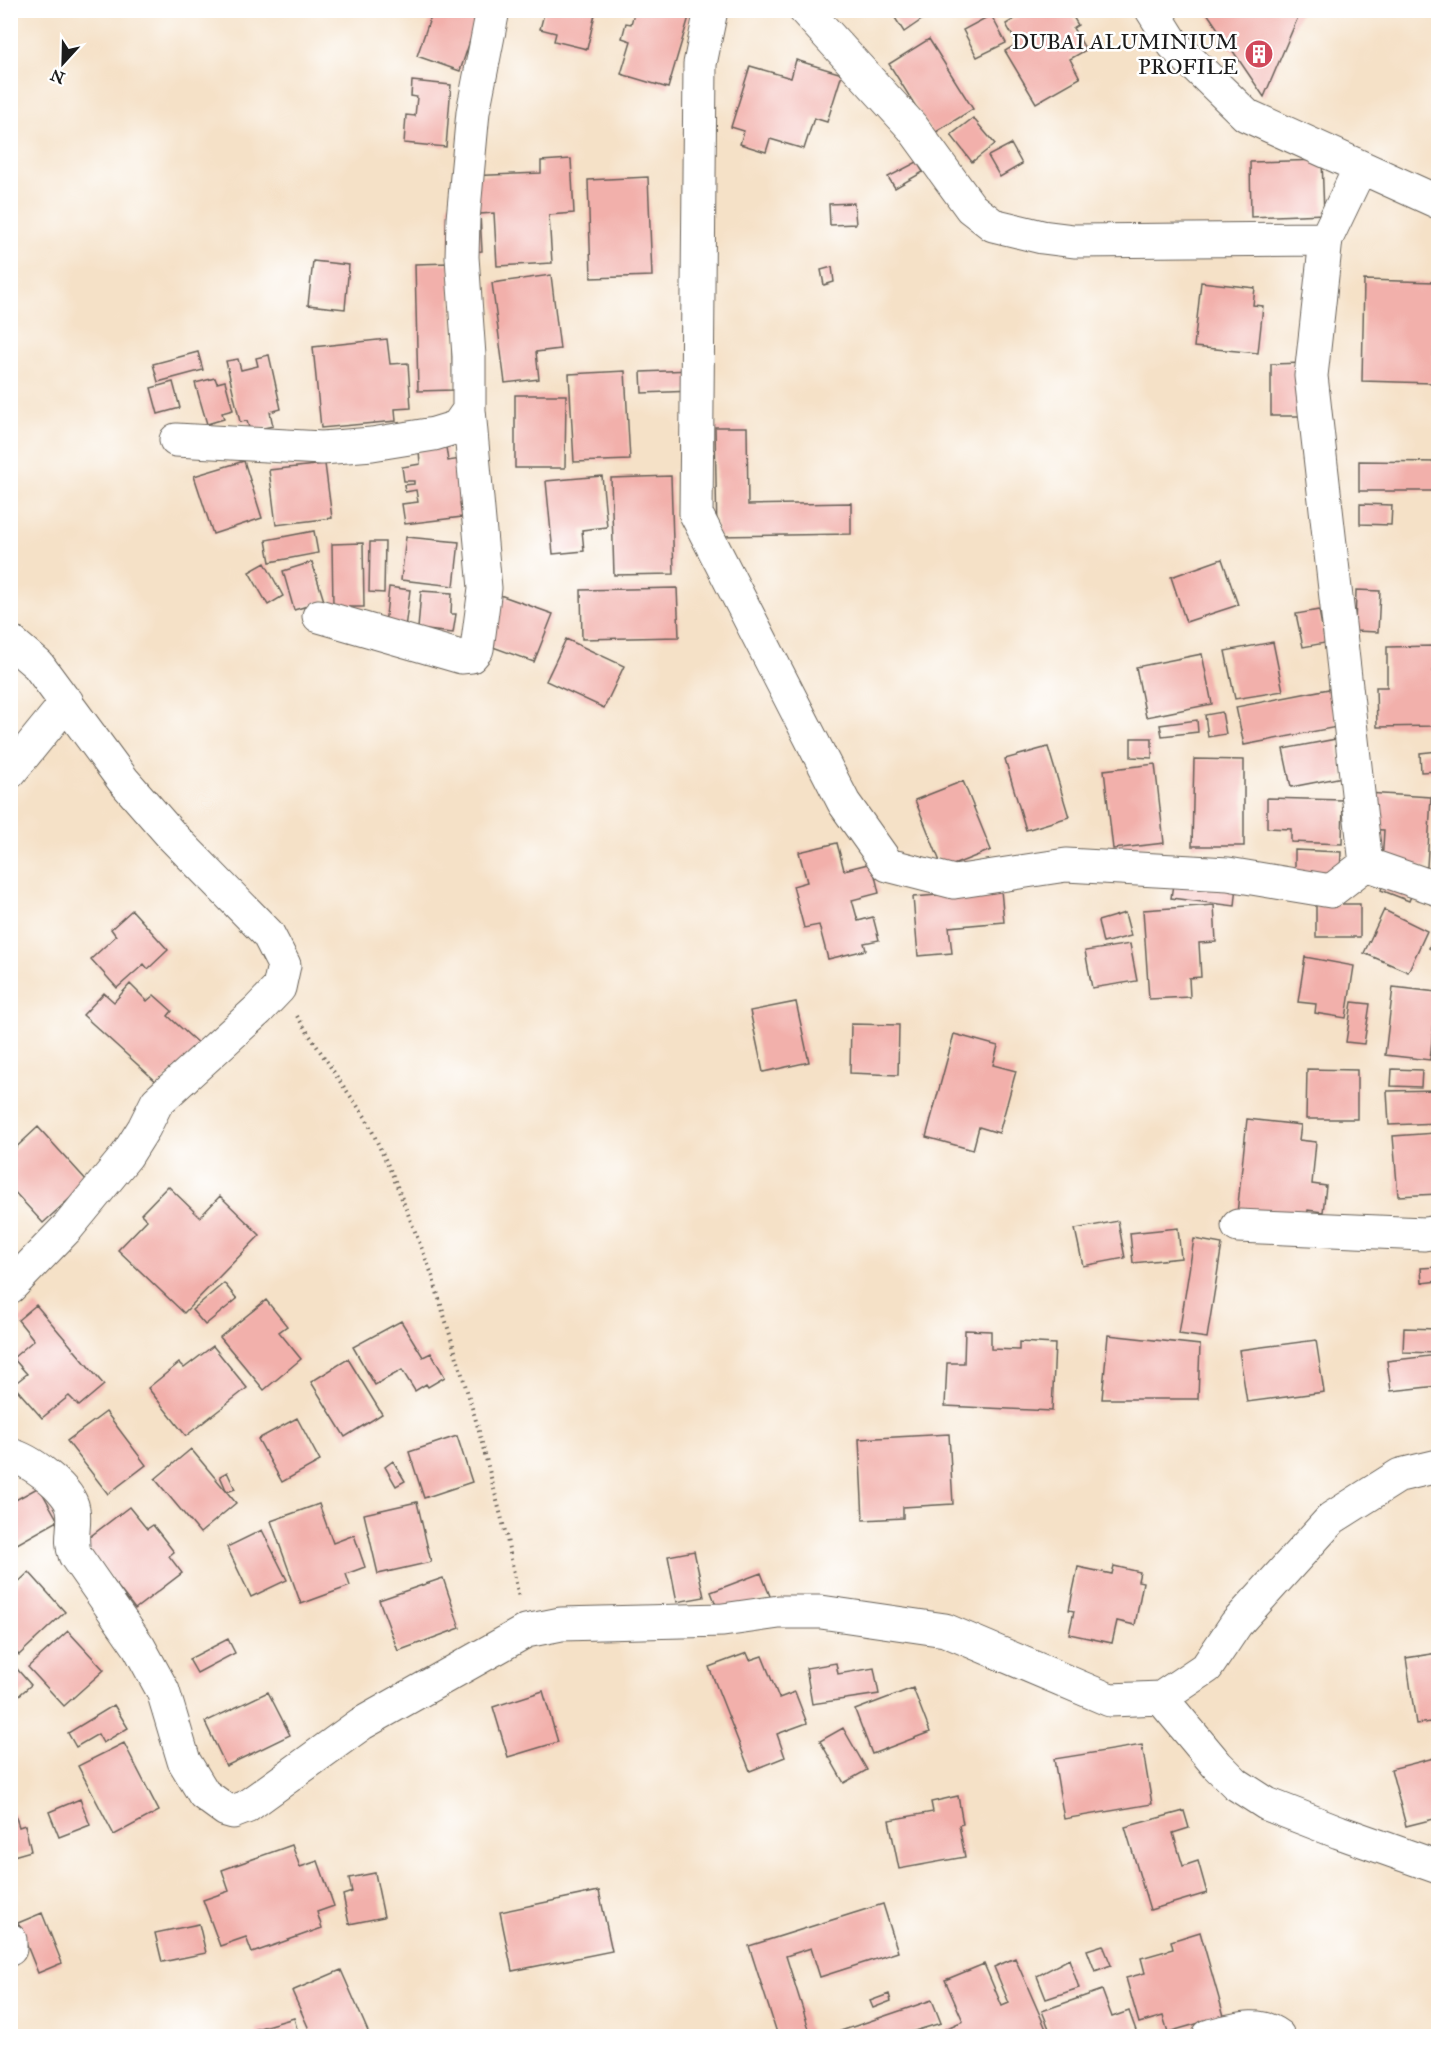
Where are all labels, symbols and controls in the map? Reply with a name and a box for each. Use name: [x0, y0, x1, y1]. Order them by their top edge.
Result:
place label: DUBAI ALUMINIUM PROFILE: [1012, 28, 1238, 80]
north arrow: [33, 33, 93, 93]
building icon: DUBAI ALUMINIUM PROFILE: [1243, 38, 1275, 70]
text: N: [47, 65, 67, 88]

